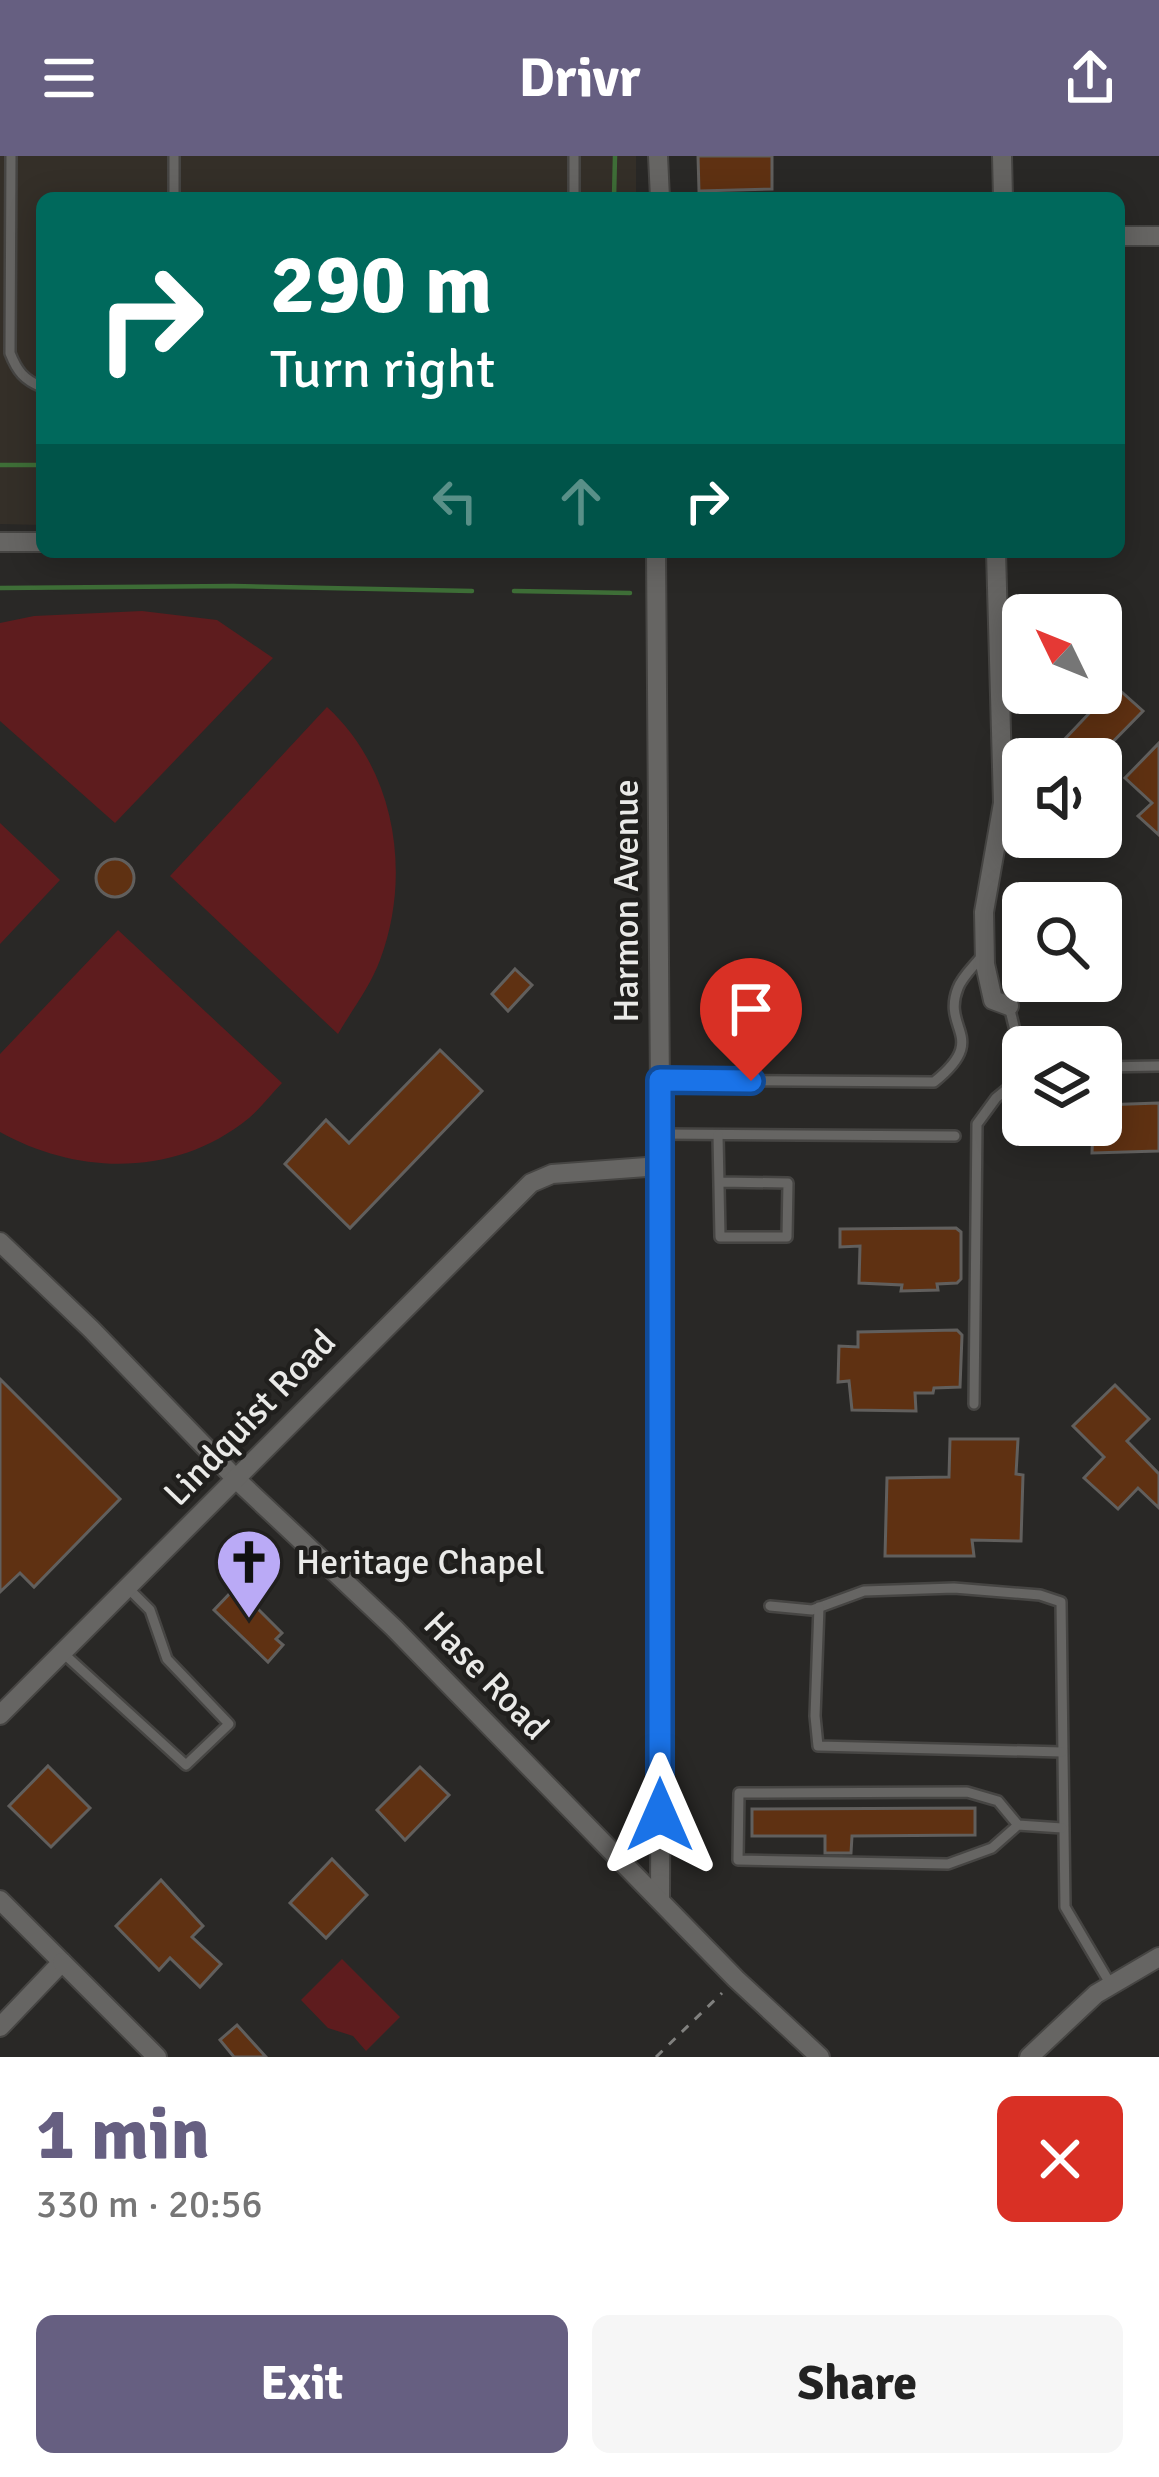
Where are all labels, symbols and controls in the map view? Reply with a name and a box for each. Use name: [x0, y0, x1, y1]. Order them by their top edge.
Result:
icon: menu: [36, 45, 102, 111]
text: Drivr: [519, 45, 640, 112]
icon: share: [1057, 45, 1123, 111]
text: 290 m: [270, 233, 492, 337]
icon: right: [72, 240, 228, 396]
text: Turn right: [270, 336, 495, 403]
icon: left: [422, 468, 488, 534]
icon: ahead: [548, 468, 614, 534]
icon: right: [674, 468, 740, 534]
north arrow: [1002, 594, 1122, 714]
map controls: [1002, 594, 1122, 1146]
button: sound: [1002, 738, 1122, 858]
street label: Harmon Avenue: [604, 779, 649, 1023]
button: search: [1002, 882, 1122, 1002]
pin: [700, 958, 802, 1081]
icon: arrive: [718, 976, 784, 1042]
button: layers: [1002, 1026, 1122, 1146]
street label: Lindquist Road: [155, 1320, 345, 1516]
church icon: Heritage Chapel: [214, 1527, 284, 1621]
place label: Heritage Chapel: [296, 1540, 545, 1585]
street label: Hase Road: [414, 1602, 558, 1750]
position arrow: [597, 1752, 723, 1878]
text: 1 min: [36, 2090, 210, 2179]
button: close: [997, 2096, 1123, 2222]
text: 330 m · 20:56: [36, 2180, 263, 2228]
button: Exit: [36, 2315, 568, 2453]
button: Share: [592, 2315, 1123, 2453]

